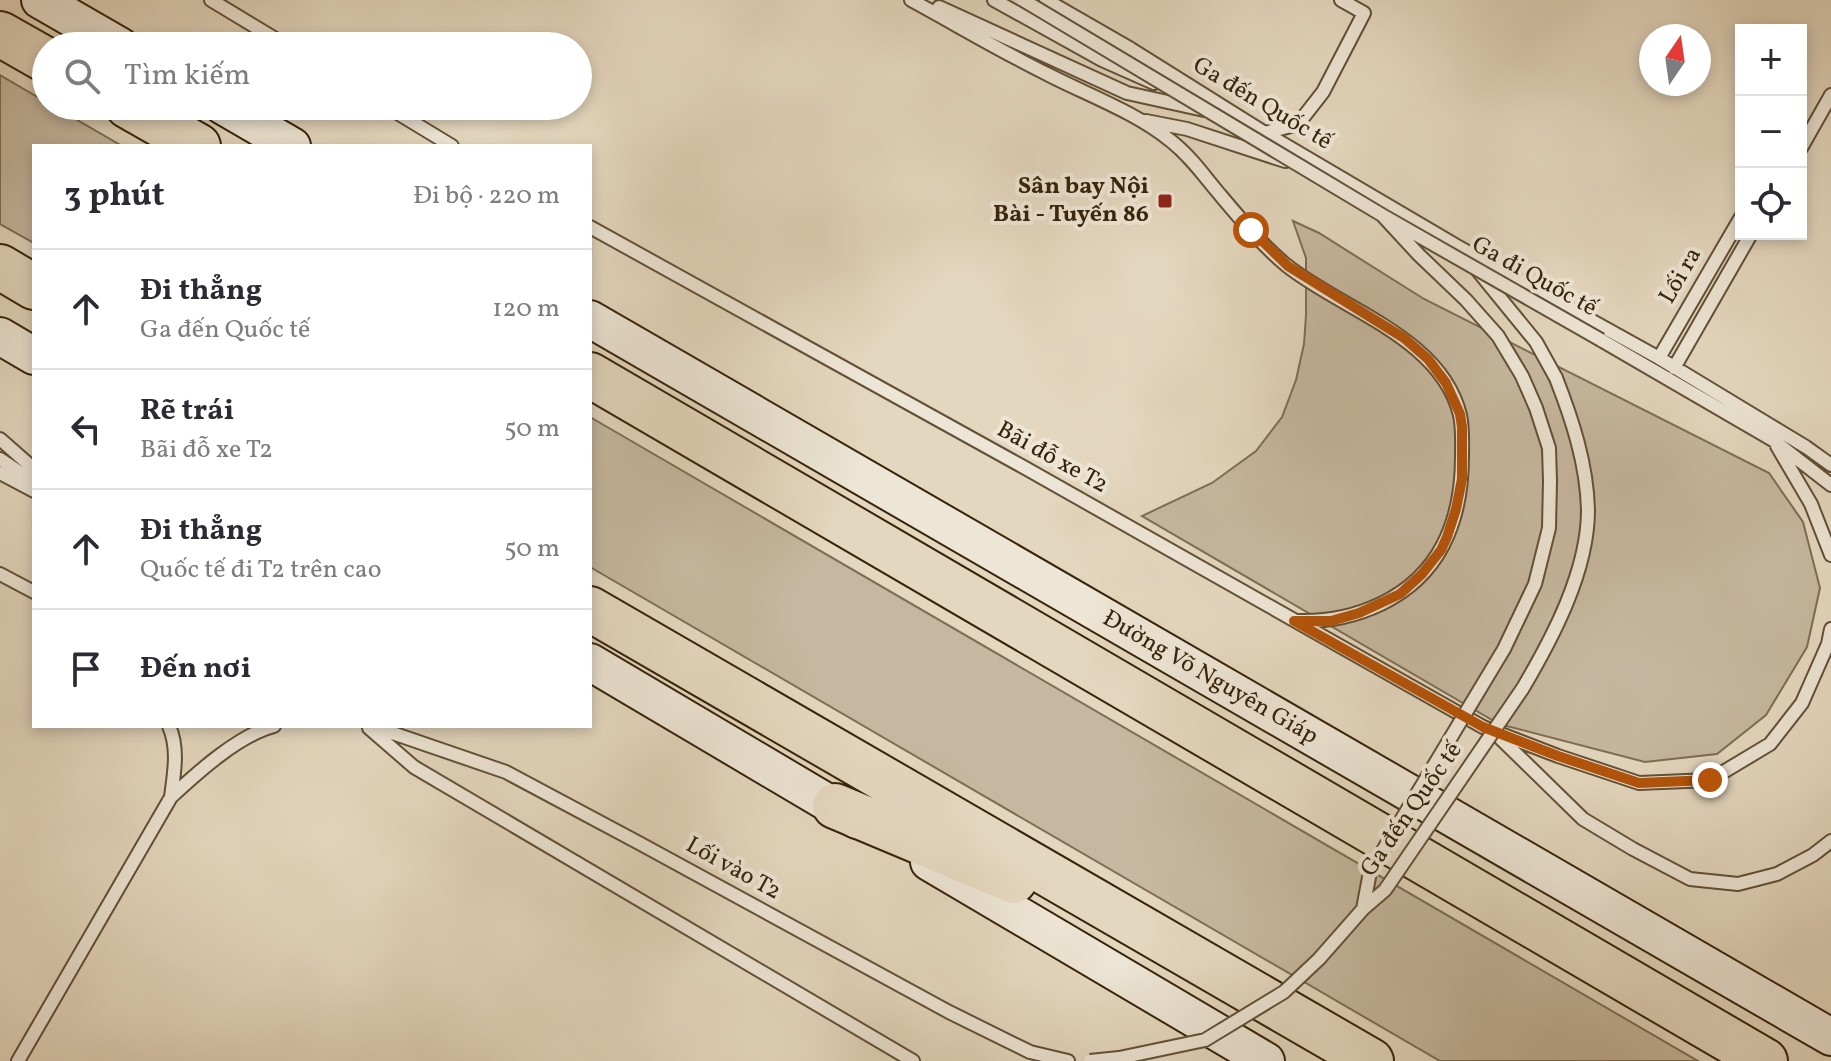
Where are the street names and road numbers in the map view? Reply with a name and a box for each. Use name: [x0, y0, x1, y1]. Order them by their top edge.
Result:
street label: Ga đến Quốc tế: [1186, 49, 1339, 159]
street label: Ga đi Quốc tế: [1465, 228, 1603, 326]
street label: Lối ra: [1651, 241, 1711, 311]
street label: Bãi đỗ xe T2: [990, 413, 1114, 503]
street label: Đường Võ Nguyên Giáp: [1096, 602, 1324, 754]
street label: Ga đến Quốc tế: [1353, 735, 1471, 884]
street label: Lối vào T2: [679, 829, 787, 909]

